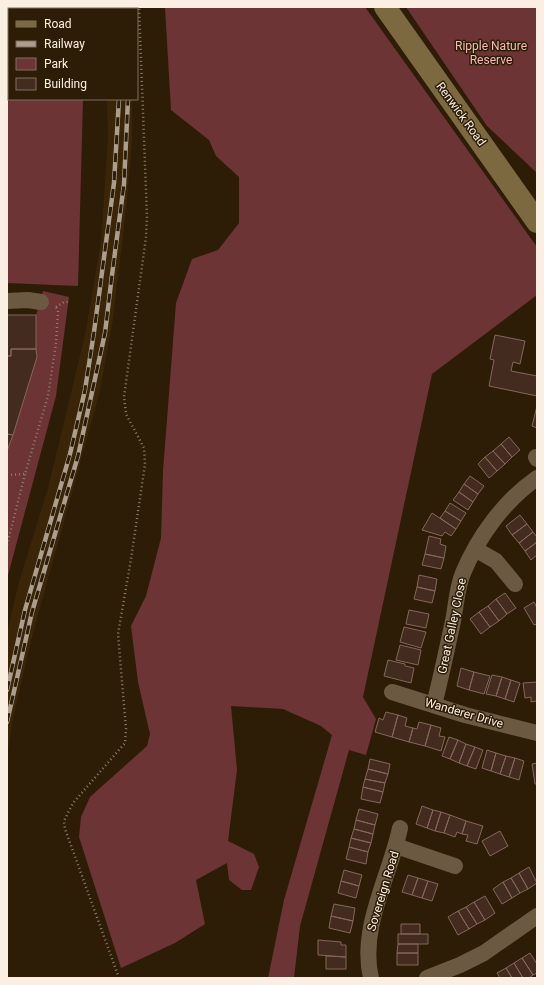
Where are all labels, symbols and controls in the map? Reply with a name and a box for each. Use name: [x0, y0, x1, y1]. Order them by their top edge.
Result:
legend: [8, 8, 138, 100]
text: Road: [44, 17, 72, 31]
text: Railway: [44, 37, 85, 51]
park label: Ripple Nature Reserve: [455, 39, 527, 67]
text: Park: [44, 57, 69, 71]
text: Building: [44, 77, 87, 91]
street label: Renwick Road: [433, 79, 489, 149]
street label: Great Galley Close: [435, 577, 469, 675]
street label: Wanderer Drive: [423, 695, 505, 731]
street label: Sovereign Road: [364, 849, 402, 933]

